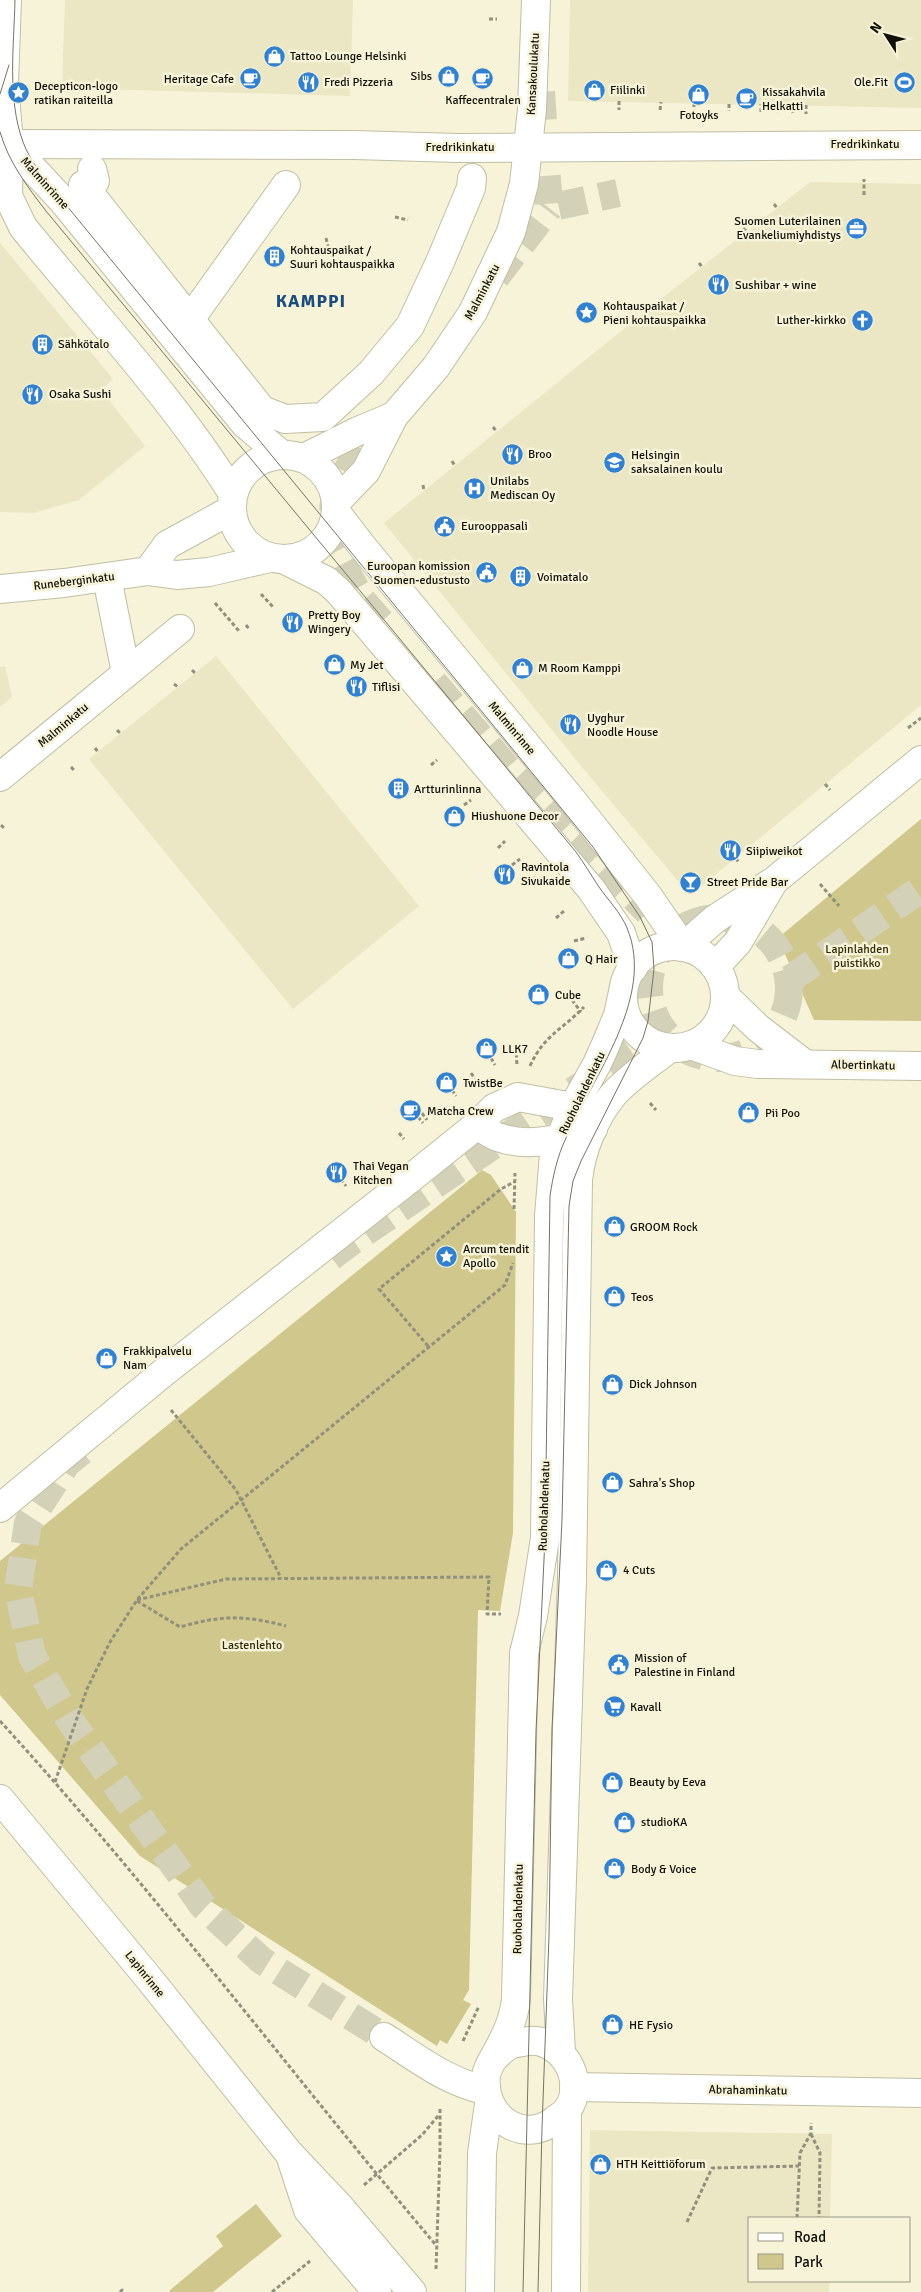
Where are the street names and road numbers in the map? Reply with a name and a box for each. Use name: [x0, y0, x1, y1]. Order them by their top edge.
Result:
street label: Kansakoulukatu: [524, 32, 543, 116]
street label: Fredrikinkatu: [831, 137, 899, 152]
street label: Fredrikinkatu: [426, 140, 494, 155]
street label: Malminrinne: [17, 154, 72, 213]
street label: Malminkatu: [461, 262, 503, 323]
street label: Runeberginkatu: [33, 569, 115, 594]
street label: Malminrinne: [485, 698, 538, 758]
street label: Malminkatu: [35, 700, 92, 751]
street label: Ruoholahdenkatu: [556, 1049, 609, 1137]
street label: Albertinkatu: [831, 1057, 895, 1074]
street label: Ruoholahdenkatu: [535, 1461, 554, 1551]
street label: Ruoholahdenkatu: [510, 1864, 527, 1954]
street label: Lapinrinne: [121, 1948, 168, 2001]
street label: Abrahaminkatu: [708, 2082, 788, 2099]

